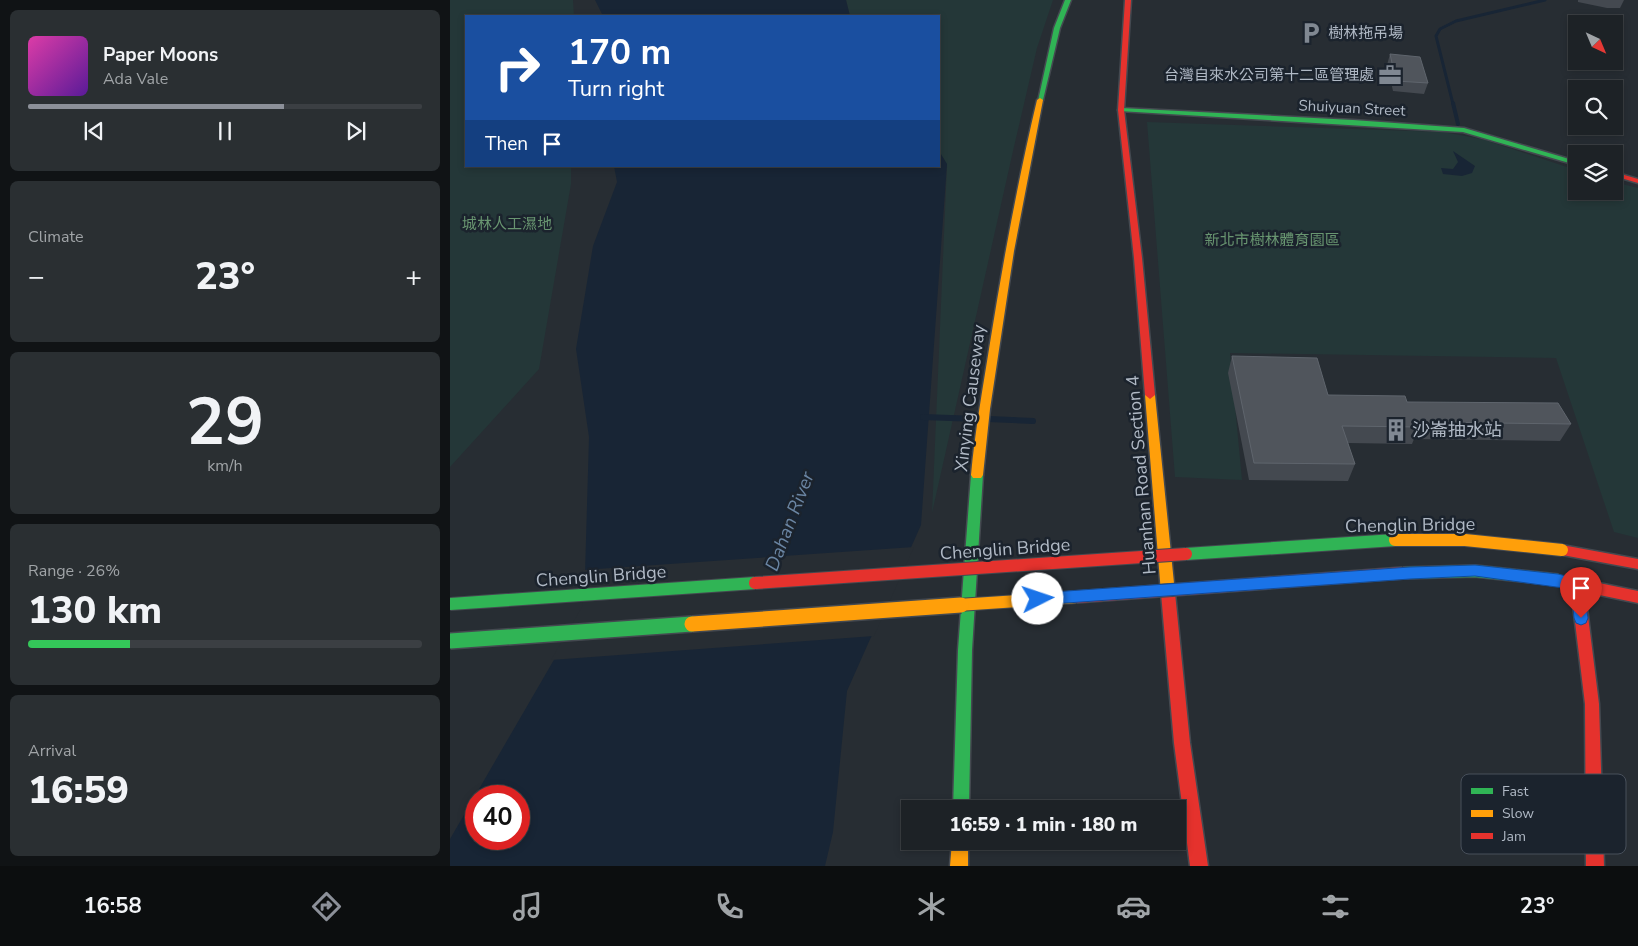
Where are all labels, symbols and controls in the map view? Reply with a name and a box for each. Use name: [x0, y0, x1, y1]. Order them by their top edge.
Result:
north arrow: [1568, 15, 1622, 70]
map controls: [1568, 15, 1623, 200]
parking icon: 樹林拖吊場: [1298, 20, 1324, 46]
place label: 樹林拖吊場: [1328, 23, 1403, 43]
text: 170 m: [568, 29, 671, 76]
icon: right: [485, 35, 550, 100]
text: Paper Moons: [103, 42, 218, 68]
office icon: 台灣自來水公司第十二區管理處: [1377, 62, 1403, 88]
place label: 台灣自來水公司第十二區管理處: [1164, 65, 1374, 85]
text: Ada Vale: [103, 68, 168, 90]
text: Turn right: [568, 74, 664, 104]
button: search: [1568, 80, 1623, 135]
street label: Shuiyuan Street: [1298, 95, 1407, 121]
icon: previous: [80, 117, 108, 145]
icon: pause: [211, 117, 239, 145]
icon: next: [342, 117, 370, 145]
icon: arrive: [538, 130, 566, 158]
text: Then: [485, 131, 528, 157]
button: layers: [1568, 145, 1623, 200]
park label: 城林人工濕地: [462, 214, 552, 234]
text: Climate: [28, 226, 83, 248]
park label: 新北市樹林體育園區: [1204, 230, 1340, 250]
text: 23°: [195, 251, 255, 302]
text: −: [28, 258, 45, 296]
text: +: [405, 258, 422, 296]
street label: Xinying Causeway: [949, 322, 991, 473]
street label: Huanhan Road Section 4: [1120, 374, 1162, 576]
text: 29: [186, 378, 264, 467]
building icon: 沙崙抽水站: [1383, 417, 1409, 443]
place label: 沙崙抽水站: [1412, 418, 1502, 442]
text: km/h: [207, 455, 243, 477]
water label: Dahan River: [759, 467, 821, 575]
street label: Chenglin Bridge: [1345, 512, 1475, 538]
street label: Chenglin Bridge: [939, 532, 1071, 566]
street label: Chenglin Bridge: [535, 559, 667, 593]
text: Range · 26%: [28, 560, 120, 582]
pin: [1560, 567, 1602, 618]
position arrow: [1011, 572, 1063, 624]
icon: arrive: [1567, 574, 1595, 602]
text: 130 km: [28, 585, 162, 636]
text: Arrival: [28, 740, 76, 762]
text: 16:59: [28, 765, 129, 816]
legend: [1461, 774, 1626, 854]
text: Fast: [1502, 782, 1528, 801]
speed limit sign: 40: [465, 785, 530, 850]
text: Slow: [1502, 804, 1534, 823]
text: 16:59 · 1 min · 180 m: [950, 812, 1137, 838]
text: Jam: [1501, 827, 1526, 846]
icon: directions: [309, 889, 344, 924]
icon: music: [510, 889, 545, 924]
icon: phone: [712, 889, 747, 924]
icon: climate: [914, 889, 949, 924]
icon: car: [1116, 889, 1151, 924]
icon: filters: [1318, 889, 1353, 924]
text: 16:58: [83, 891, 142, 921]
text: 23°: [1520, 891, 1554, 921]

